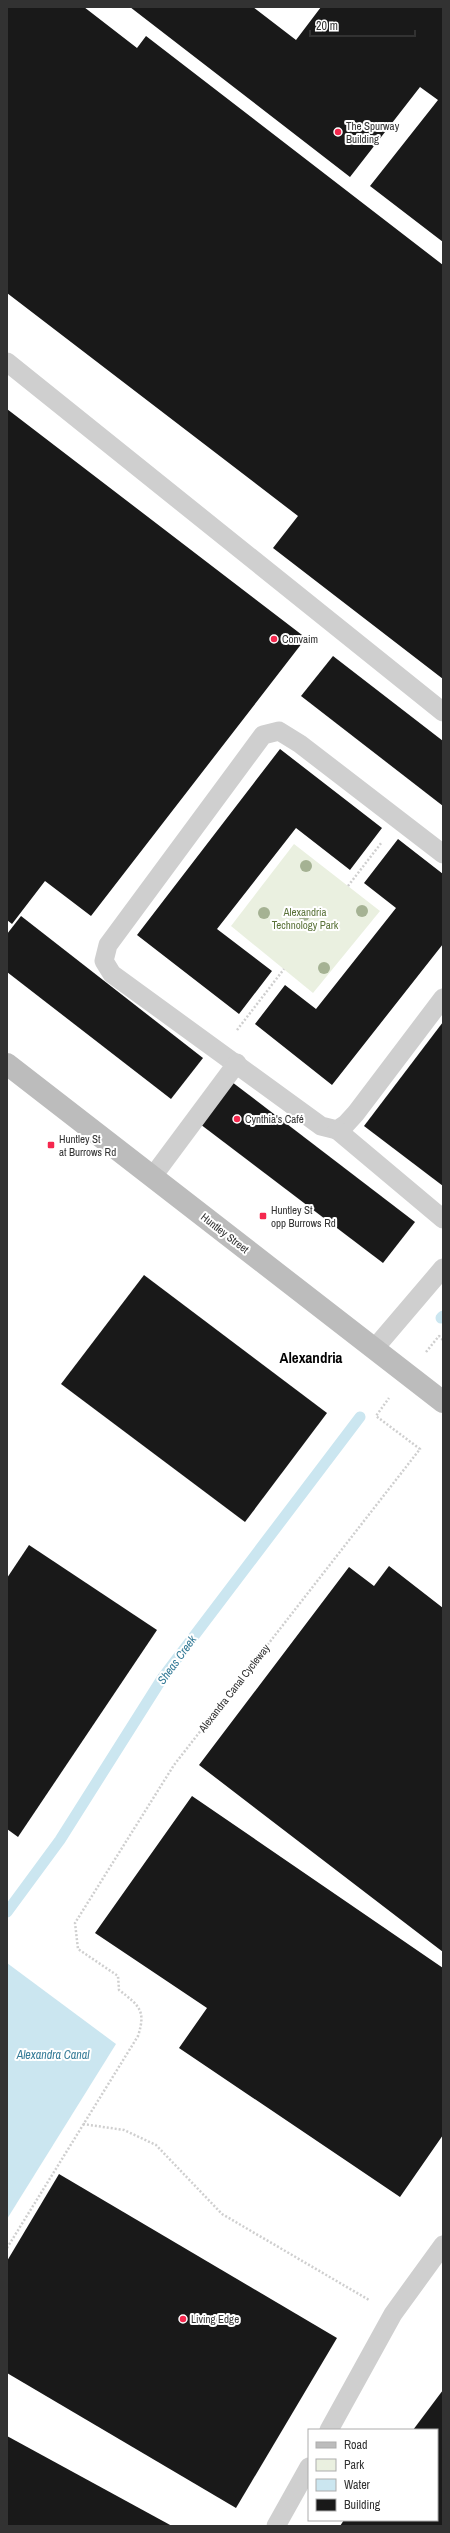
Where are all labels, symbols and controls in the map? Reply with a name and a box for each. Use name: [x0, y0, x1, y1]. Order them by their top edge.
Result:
scale bar: [310, 12, 415, 38]
text: 20 m: [316, 18, 338, 34]
place label: The Spurway Building: [346, 119, 400, 146]
marker: The Spurway Building: [333, 127, 343, 137]
place label: Convaim: [282, 632, 318, 646]
marker: Convaim: [269, 634, 279, 644]
park label: Alexandria Technology Park: [272, 905, 339, 932]
place label: Cynthia's Café: [245, 1112, 304, 1126]
marker: Cynthia's Café: [232, 1114, 242, 1124]
place label: Huntley St at Burrows Rd: [59, 1132, 116, 1159]
marker: Huntley St at Burrows Rd: [46, 1140, 56, 1150]
place label: Huntley St opp Burrows Rd: [271, 1203, 336, 1230]
street label: Huntley Street: [198, 1210, 252, 1256]
marker: Huntley St opp Burrows Rd: [258, 1211, 268, 1221]
district label: Alexandria: [280, 1347, 343, 1368]
water label: Sheas Creek: [154, 1631, 201, 1688]
street label: Alexandra Canal Cycleway: [195, 1641, 273, 1736]
water label: Alexandra Canal: [16, 2047, 90, 2063]
place label: Living Edge: [191, 2312, 239, 2326]
marker: Living Edge: [178, 2314, 188, 2324]
legend: [308, 2429, 438, 2521]
text: Road: [344, 2437, 368, 2453]
text: Park: [344, 2457, 364, 2473]
text: Water: [344, 2477, 371, 2493]
text: Building: [344, 2497, 381, 2513]

